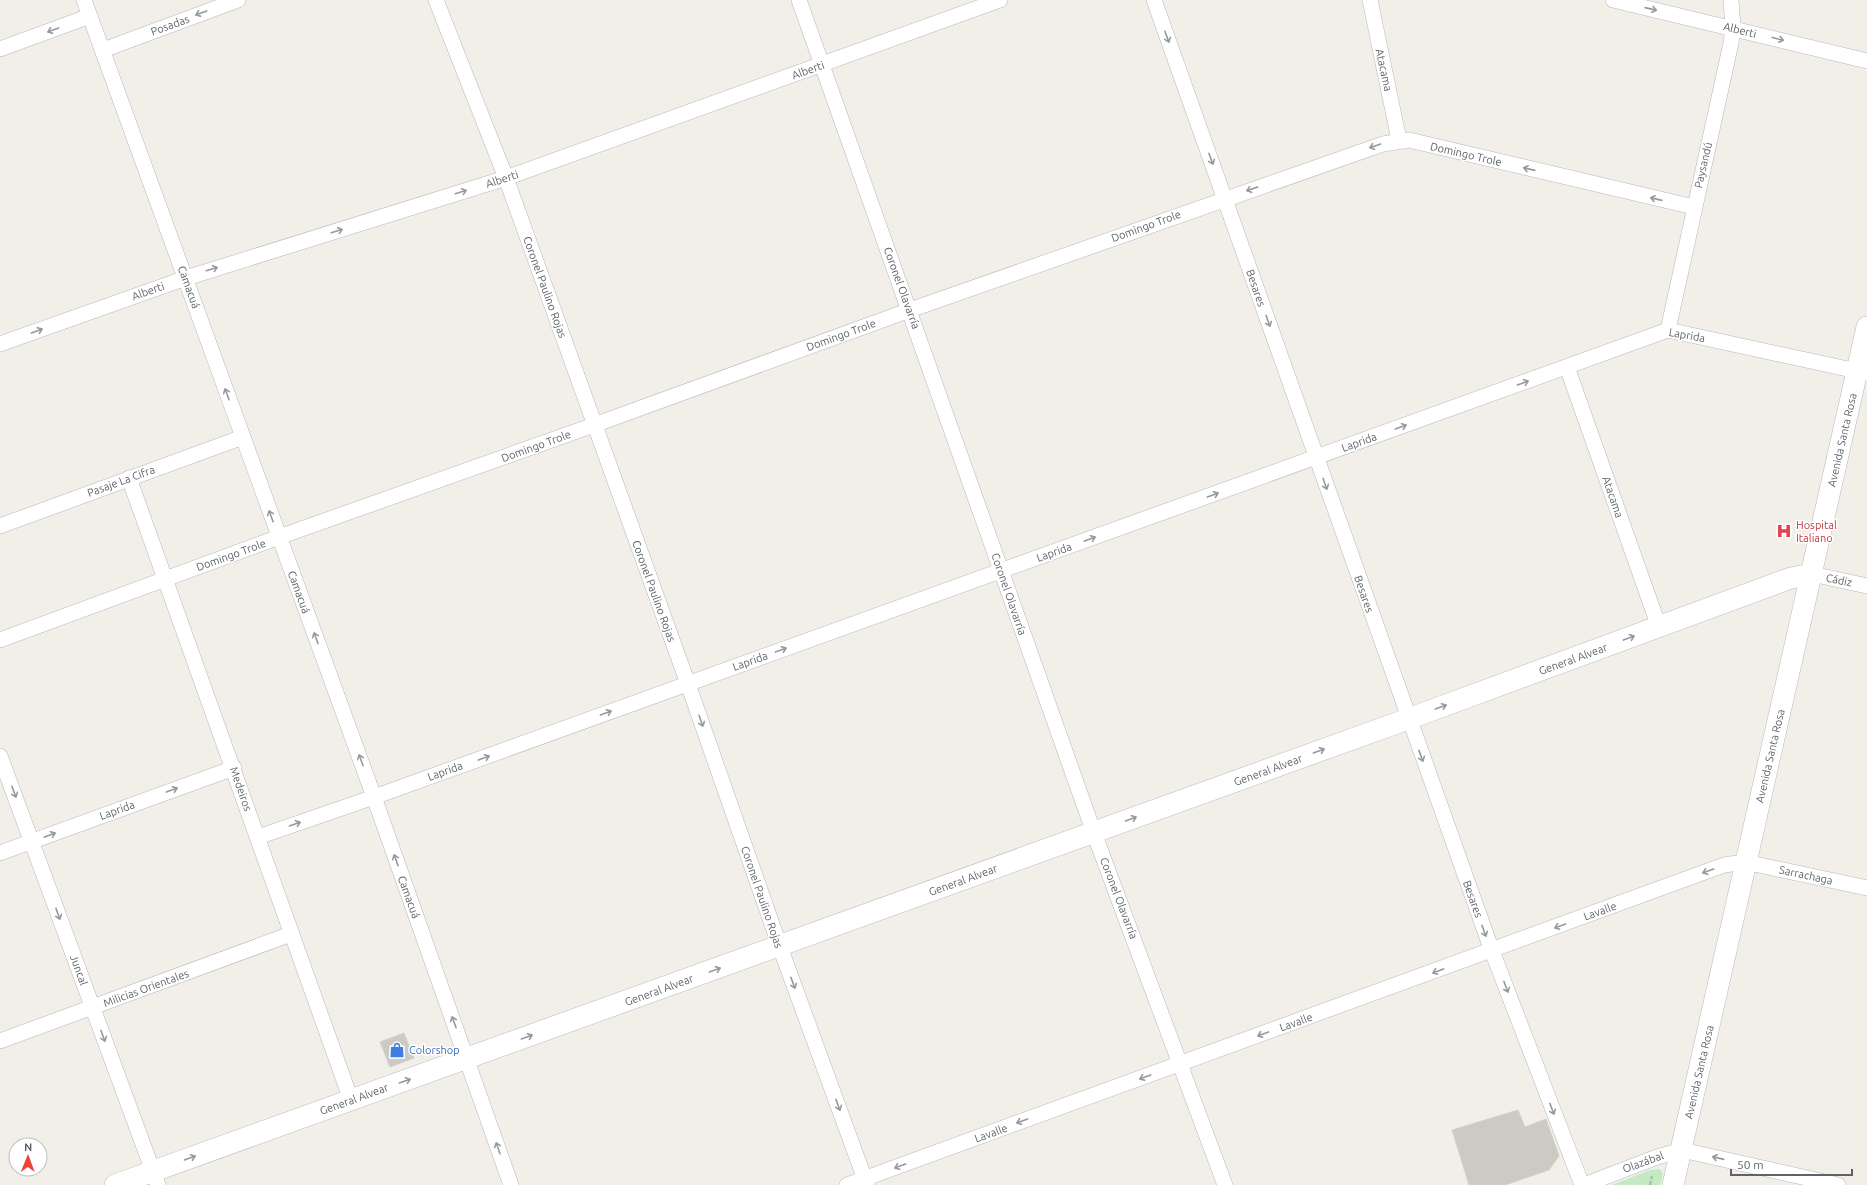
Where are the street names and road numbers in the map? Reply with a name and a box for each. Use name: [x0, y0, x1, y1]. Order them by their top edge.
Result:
street label: Posadas: [149, 12, 191, 38]
street label: Alberti: [1722, 20, 1758, 40]
street label: Atacama: [1374, 48, 1394, 92]
street label: Alberti: [790, 59, 826, 81]
street label: Domingo Trole: [1429, 140, 1503, 168]
street label: Paysandú: [1692, 141, 1714, 189]
street label: Alberti: [484, 168, 520, 190]
street label: Domingo Trole: [1110, 208, 1182, 244]
street label: Coronel Paulino Rojas: [521, 235, 569, 340]
street label: Coronel Olavarría: [882, 245, 922, 331]
street label: Camacuá: [176, 264, 202, 310]
street label: Besares: [1244, 268, 1268, 308]
street label: Alberti: [130, 280, 166, 302]
street label: Domingo Trole: [805, 317, 877, 353]
street label: Laprida: [1668, 326, 1706, 344]
street label: Avenida Santa Rosa: [1825, 392, 1859, 488]
street label: Domingo Trole: [500, 428, 572, 464]
street label: Laprida: [1340, 430, 1378, 454]
street label: Pasaje La Cifra: [86, 463, 156, 499]
street label: Atacama: [1600, 475, 1626, 519]
street label: Domingo Trole: [195, 537, 267, 573]
street label: Coronel Paulino Rojas: [630, 539, 678, 644]
street label: Laprida: [1035, 540, 1073, 564]
street label: Coronel Olavarría: [989, 551, 1029, 637]
street label: Camacuá: [286, 569, 312, 615]
street label: Cádiz: [1825, 571, 1853, 589]
street label: Besares: [1352, 574, 1376, 614]
street label: General Alvear: [1537, 641, 1610, 677]
street label: Laprida: [731, 649, 769, 673]
street label: Avenida Santa Rosa: [1753, 708, 1787, 804]
street label: General Alvear: [1232, 752, 1305, 788]
street label: Laprida: [426, 759, 464, 783]
street label: Medeiros: [228, 765, 254, 813]
street label: Laprida: [98, 798, 136, 822]
street label: Coronel Paulino Rojas: [739, 844, 785, 950]
street label: Coronel Olavarría: [1098, 856, 1140, 940]
street label: General Alvear: [927, 862, 1000, 898]
street label: Sarrachaga: [1778, 863, 1834, 887]
street label: Camacuá: [396, 874, 422, 920]
street label: Besares: [1461, 879, 1485, 919]
street label: Lavalle: [1582, 900, 1618, 922]
street label: Juncal: [68, 953, 90, 987]
street label: Milicias Orientales: [102, 967, 191, 1009]
street label: General Alvear: [623, 972, 696, 1008]
street label: Lavalle: [1278, 1011, 1314, 1033]
street label: Avenida Santa Rosa: [1682, 1024, 1716, 1120]
street label: General Alvear: [318, 1081, 391, 1117]
street label: Lavalle: [973, 1122, 1009, 1144]
street label: Olazábal: [1621, 1149, 1665, 1175]

